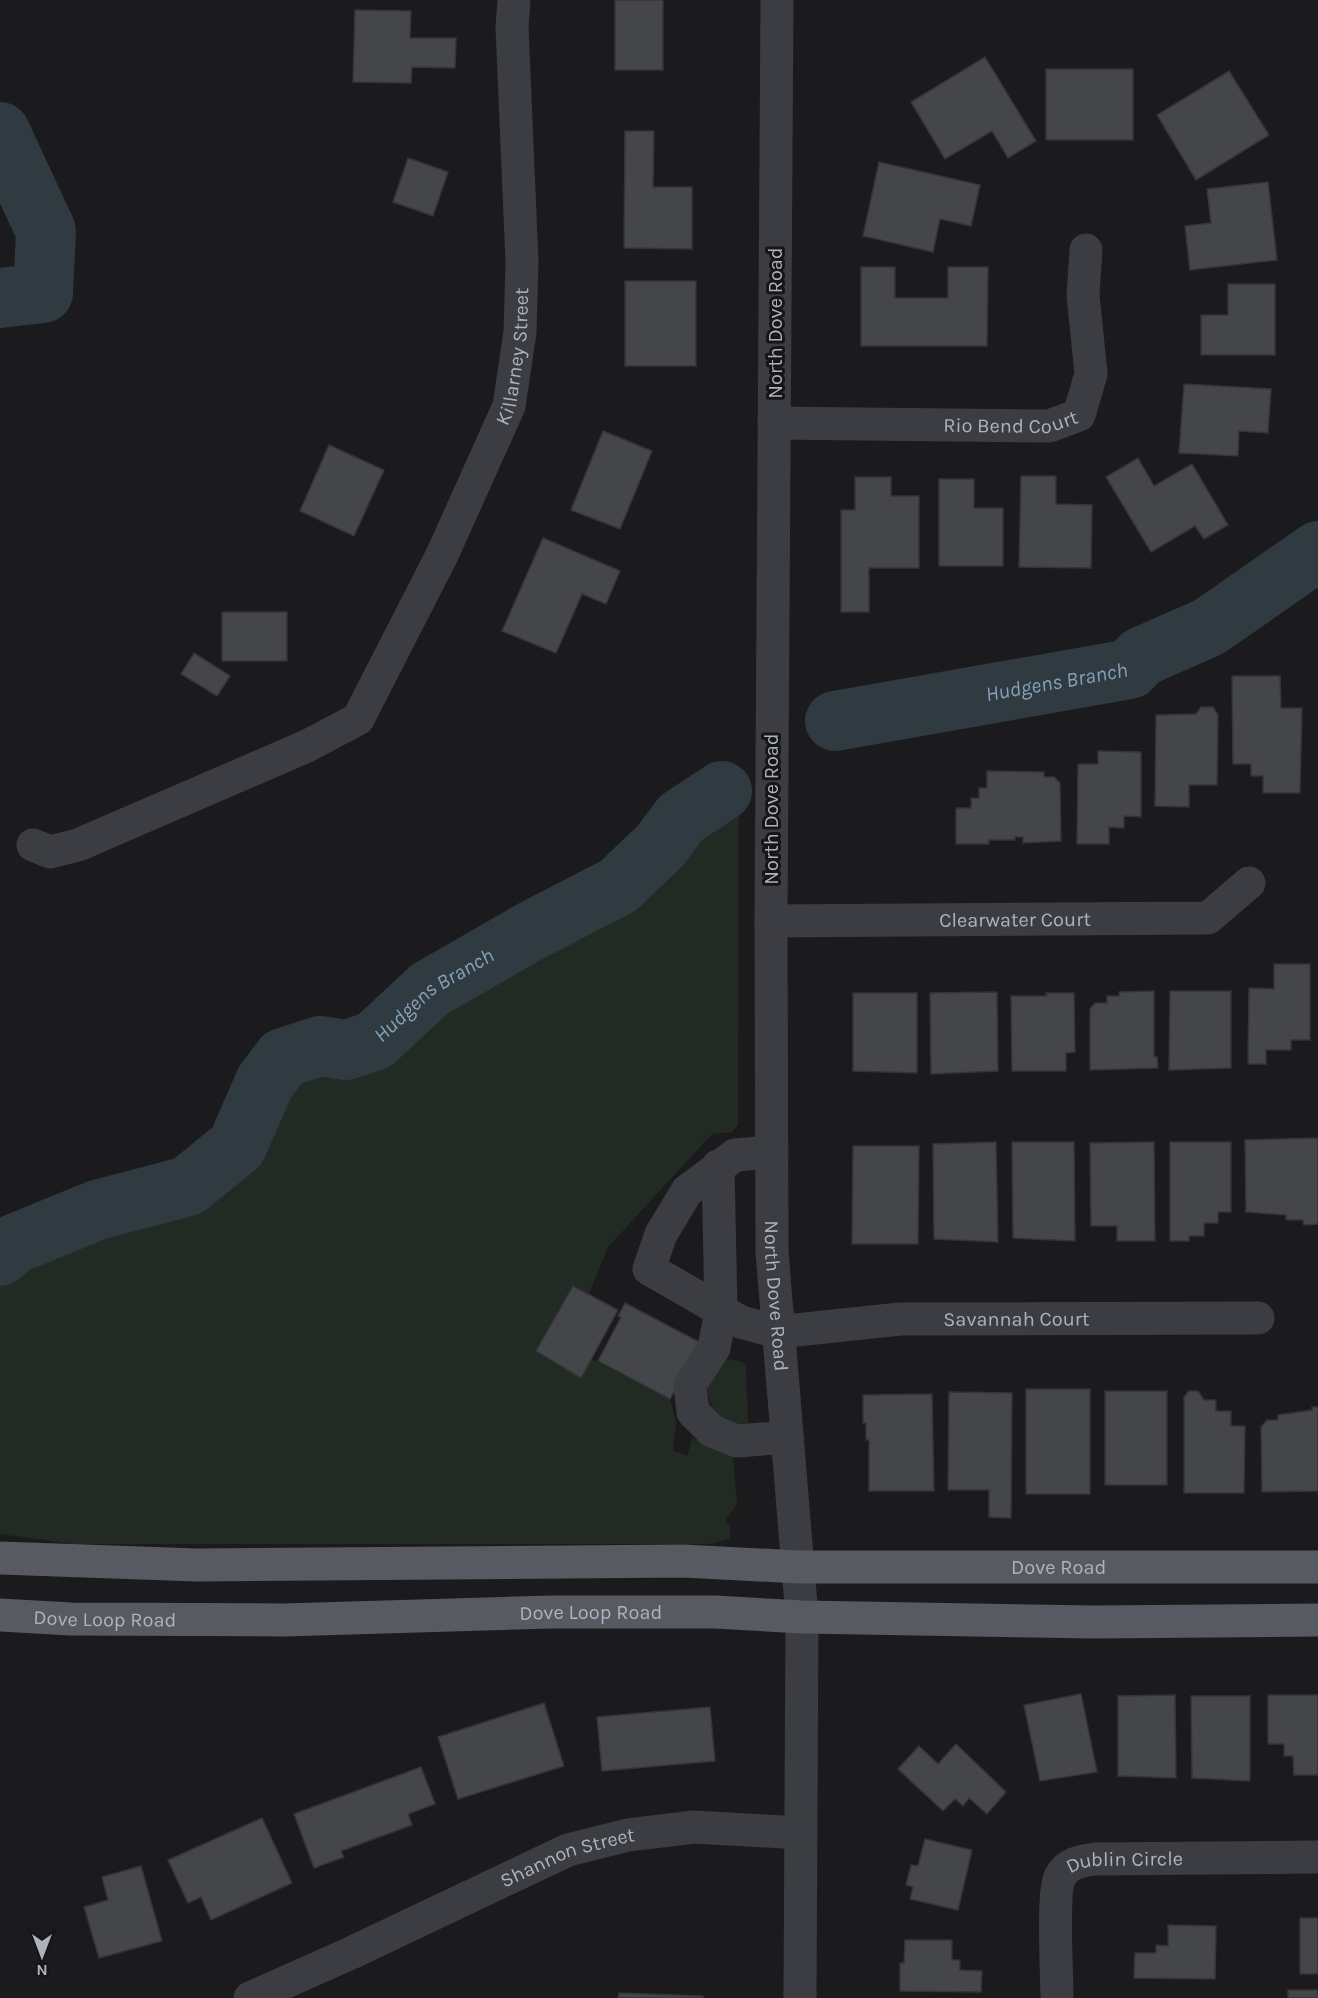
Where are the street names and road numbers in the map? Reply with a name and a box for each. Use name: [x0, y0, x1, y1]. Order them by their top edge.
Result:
street label: North Dove Road: [764, 247, 787, 399]
street label: Killarney Street: [490, 287, 533, 429]
street label: Rio Bend Court: [943, 405, 1081, 438]
street label: North Dove Road: [760, 733, 783, 885]
street label: Clearwater Court: [939, 907, 1091, 931]
street label: North Dove Road: [760, 1220, 793, 1372]
street label: Savannah Court: [943, 1307, 1090, 1330]
street label: Dove Road: [1011, 1556, 1106, 1579]
street label: Dove Loop Road: [519, 1600, 662, 1624]
street label: Dove Loop Road: [33, 1605, 176, 1631]
street label: Shannon Street: [496, 1823, 636, 1892]
street label: Dublin Circle: [1062, 1847, 1183, 1878]

